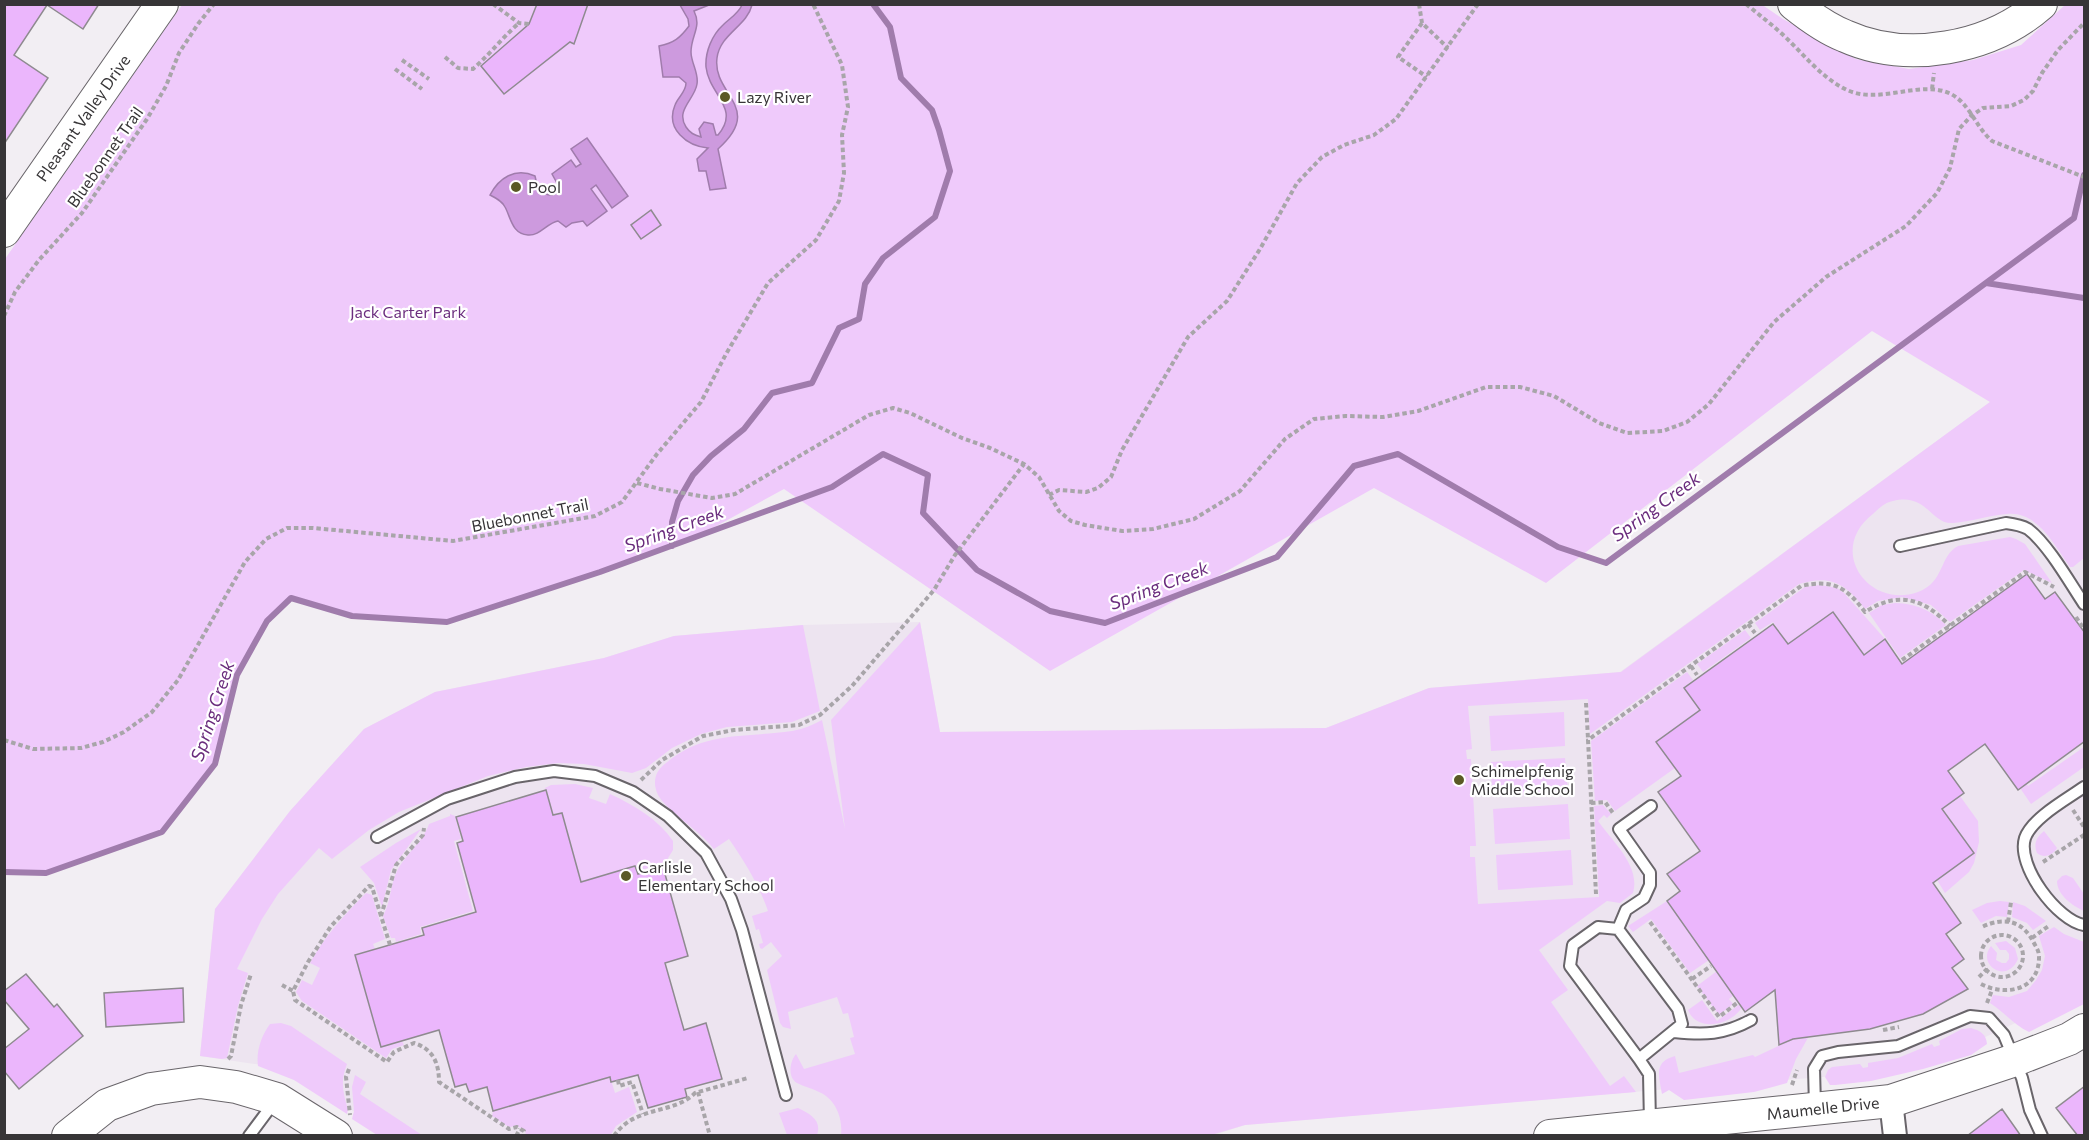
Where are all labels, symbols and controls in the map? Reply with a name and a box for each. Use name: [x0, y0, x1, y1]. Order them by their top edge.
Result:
street label: Pleasant Valley Drive: [32, 51, 133, 185]
place label: Lazy River: [737, 87, 812, 106]
marker: Lazy River: [718, 90, 732, 104]
street label: Bluebonnet Trail: [63, 103, 146, 211]
place label: Pool: [528, 177, 561, 196]
marker: Pool: [509, 180, 523, 194]
park label: Jack Carter Park: [350, 302, 466, 321]
water label: Spring Creek: [1607, 466, 1705, 546]
street label: Bluebonnet Trail: [470, 494, 590, 535]
water label: Spring Creek: [621, 499, 728, 556]
water label: Spring Creek: [1106, 556, 1213, 614]
water label: Spring Creek: [185, 656, 239, 764]
place label: Schimelpfenig Middle School: [1471, 761, 1574, 798]
marker: Schimelpfenig Middle School: [1452, 773, 1466, 787]
place label: Carlisle Elementary School: [638, 857, 774, 894]
marker: Carlisle Elementary School: [619, 869, 633, 883]
street label: Maumelle Drive: [1766, 1092, 1880, 1123]

